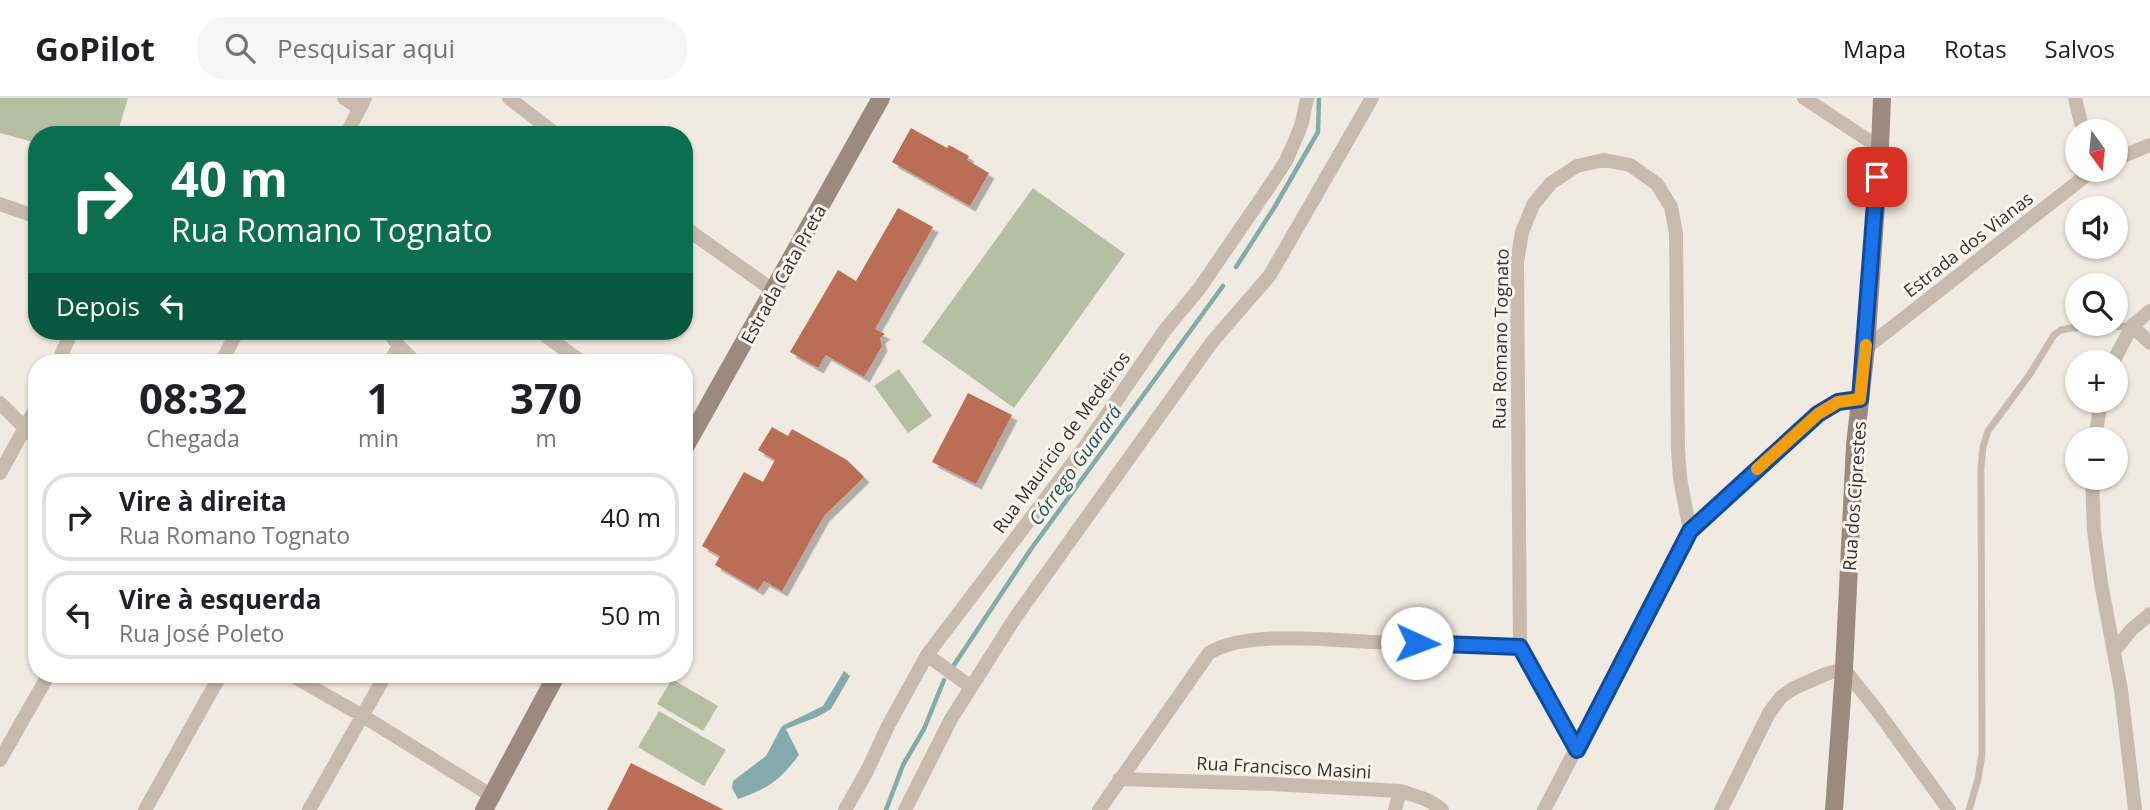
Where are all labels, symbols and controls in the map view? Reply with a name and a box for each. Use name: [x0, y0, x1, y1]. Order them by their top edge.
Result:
search box: [197, 17, 687, 80]
text: GoPilot: [35, 26, 155, 71]
icon: search: [221, 29, 259, 67]
text: Pesquisar aqui: [277, 30, 455, 66]
text: Mapa: [1843, 32, 1906, 65]
text: Rotas: [1944, 32, 2007, 65]
text: Salvos: [2045, 32, 2115, 65]
north arrow: [2065, 119, 2128, 182]
map controls: [2065, 119, 2128, 490]
text: 40 m: [171, 145, 288, 211]
pin: [1847, 147, 1907, 207]
icon: right: [56, 154, 147, 245]
icon: arrive: [1858, 158, 1896, 196]
street label: Estrada dos Vianas: [1898, 186, 2038, 302]
button: sound: [2065, 196, 2128, 259]
street label: Estrada Cata Preta: [735, 200, 831, 348]
text: Rua Romano Tognato: [171, 208, 492, 251]
street label: Rua Romano Tognato: [1486, 248, 1514, 430]
button: search: [2065, 273, 2128, 336]
icon: left: [154, 287, 192, 325]
text: Depois: [56, 288, 140, 324]
street label: Rua Mauricio de Medeiros: [987, 346, 1135, 538]
button: +: [2065, 350, 2128, 413]
text: 08:32: [139, 369, 247, 426]
text: 1: [366, 369, 391, 426]
text: 370: [510, 369, 582, 426]
water label: Córrego Guarará: [1022, 399, 1128, 530]
street label: Rua dos Ciprestes: [1837, 420, 1871, 572]
text: Chegada: [146, 422, 240, 454]
text: min: [358, 422, 399, 454]
text: m: [535, 422, 557, 454]
button: −: [2065, 427, 2128, 490]
text: Vire à direita: [119, 483, 287, 519]
icon: right: [60, 498, 98, 536]
text: 40 m: [600, 499, 661, 535]
text: Rua Romano Tognato: [119, 519, 350, 551]
text: Vire à esquerda: [119, 581, 321, 617]
icon: left: [60, 596, 98, 634]
text: 50 m: [600, 597, 661, 633]
position arrow: [1380, 606, 1454, 680]
text: Rua José Poleto: [119, 617, 284, 649]
street label: Rua Francisco Masini: [1196, 750, 1372, 784]

